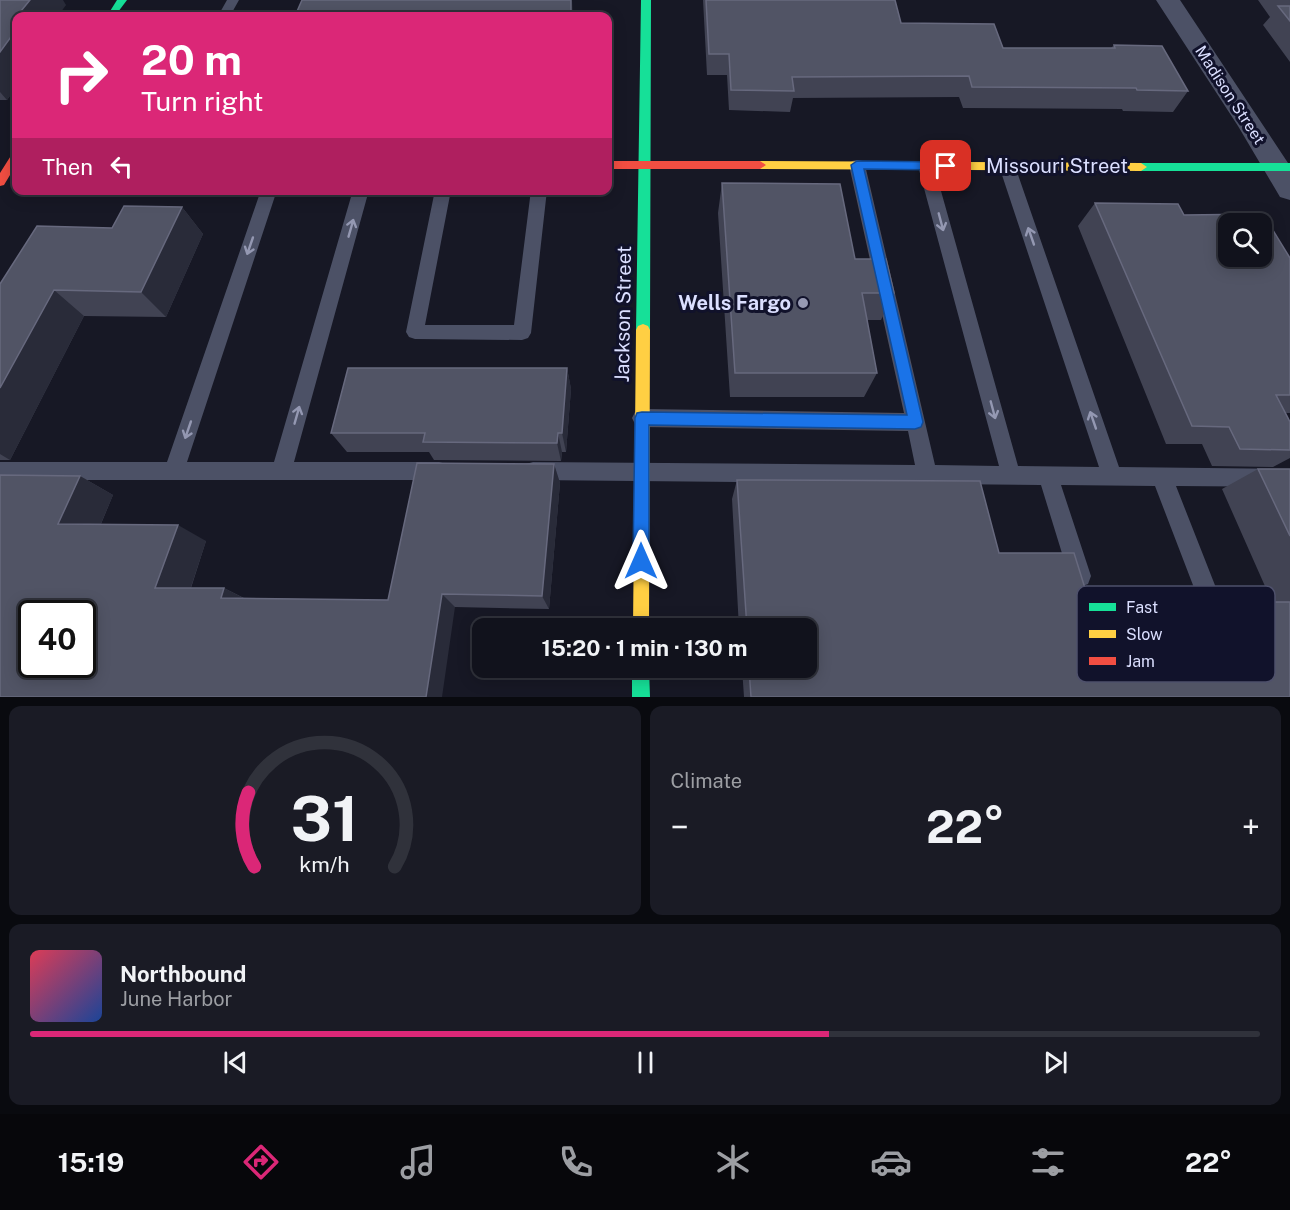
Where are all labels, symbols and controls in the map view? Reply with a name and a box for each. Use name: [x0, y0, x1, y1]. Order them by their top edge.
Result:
text: 20 m: [141, 35, 242, 84]
icon: right: [42, 36, 120, 114]
street label: Madison Street: [1191, 42, 1269, 148]
text: Turn right: [141, 85, 264, 117]
pin: [920, 140, 971, 191]
icon: arrive: [929, 149, 962, 182]
icon: left: [105, 150, 138, 183]
text: Then: [42, 154, 93, 180]
street label: Missouri Street: [986, 154, 1128, 178]
one-way arrow: [936, 212, 948, 231]
map controls: [1218, 213, 1272, 267]
button: search: [1218, 213, 1272, 267]
one-way arrow: [345, 219, 357, 238]
one-way arrow: [1024, 227, 1035, 246]
one-way arrow: [244, 236, 255, 255]
street label: Jackson Street: [610, 245, 636, 383]
place label: Wells Fargo: [678, 291, 791, 315]
marker: Wells Fargo: [796, 296, 810, 310]
one-way arrow: [988, 400, 999, 419]
one-way arrow: [292, 406, 303, 425]
one-way arrow: [1087, 412, 1098, 430]
one-way arrow: [181, 421, 192, 439]
position arrow: [609, 529, 673, 593]
legend: [1077, 586, 1275, 682]
text: Fast: [1126, 598, 1158, 617]
speed limit sign: 40: [18, 600, 96, 678]
text: Slow: [1126, 625, 1163, 644]
text: 15:20 · 1 min · 130 m: [542, 635, 747, 661]
text: Jam: [1126, 652, 1155, 671]
text: Climate: [671, 769, 742, 793]
text: 31: [291, 782, 359, 855]
text: 22°: [926, 800, 1004, 853]
text: −: [671, 808, 689, 846]
text: +: [1242, 808, 1260, 846]
text: km/h: [300, 853, 350, 878]
text: Northbound: [120, 961, 246, 987]
text: June Harbor: [120, 987, 232, 1011]
icon: previous: [219, 1046, 252, 1079]
icon: pause: [629, 1046, 662, 1079]
icon: next: [1039, 1046, 1072, 1079]
icon: directions: [240, 1141, 282, 1183]
icon: music: [397, 1141, 439, 1183]
icon: phone: [555, 1141, 597, 1183]
icon: climate: [712, 1141, 754, 1183]
icon: car: [870, 1141, 912, 1183]
icon: filters: [1027, 1141, 1069, 1183]
text: 15:19: [58, 1146, 124, 1178]
text: 22°: [1185, 1146, 1232, 1178]

